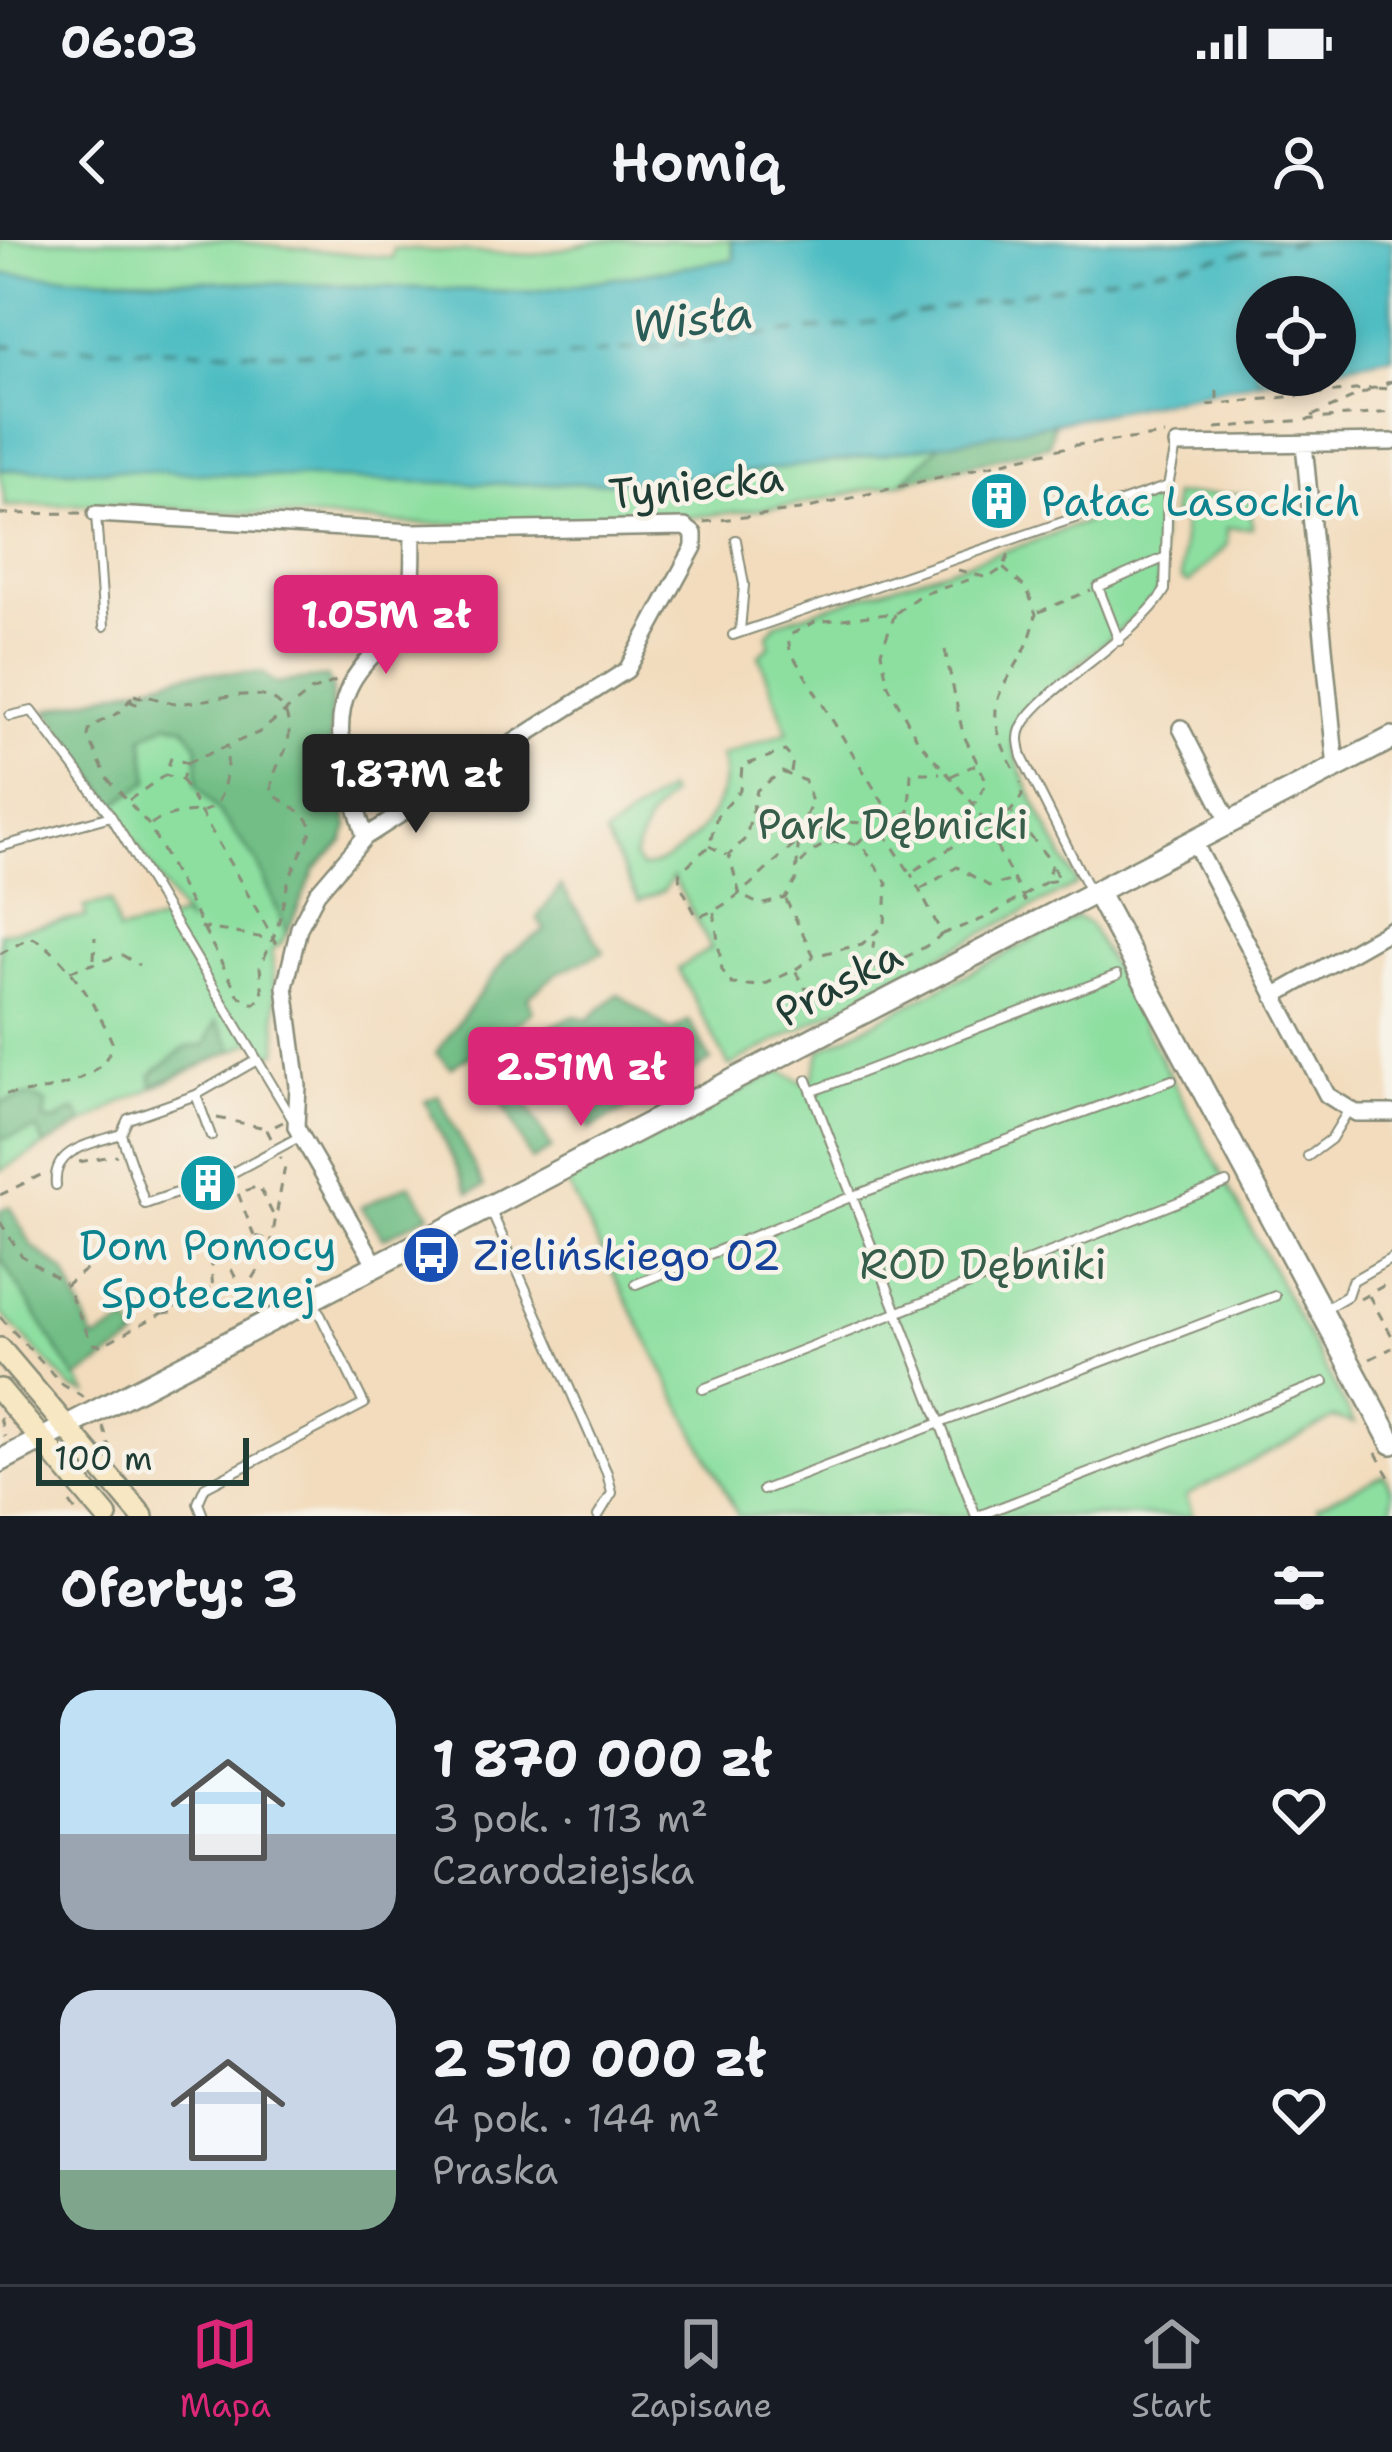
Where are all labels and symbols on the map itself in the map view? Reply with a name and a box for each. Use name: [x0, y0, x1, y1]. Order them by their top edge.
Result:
water label: Wisła: [628, 282, 756, 356]
street label: Tyniecka: [606, 448, 786, 522]
building icon: Pałac Lasockich: [968, 470, 1030, 532]
place label: Pałac Lasockich: [1041, 473, 1361, 529]
pin: 1.05M zł: [262, 575, 510, 677]
pin: 1.87M zł: [292, 734, 540, 836]
park label: Park Dębnicki: [757, 796, 1029, 852]
street label: Praska: [765, 926, 911, 1040]
pin: 2.51M zł: [457, 1027, 705, 1129]
building icon: Dom Pomocy Społecznej: [177, 1152, 239, 1214]
place label: Dom Pomocy Społecznej: [79, 1217, 337, 1321]
bus stop icon: Zielińskiego 02: [400, 1224, 462, 1286]
place label: Zielińskiego 02: [473, 1227, 781, 1283]
park label: ROD Dębniki: [859, 1236, 1107, 1292]
scale bar: [36, 1432, 249, 1485]

